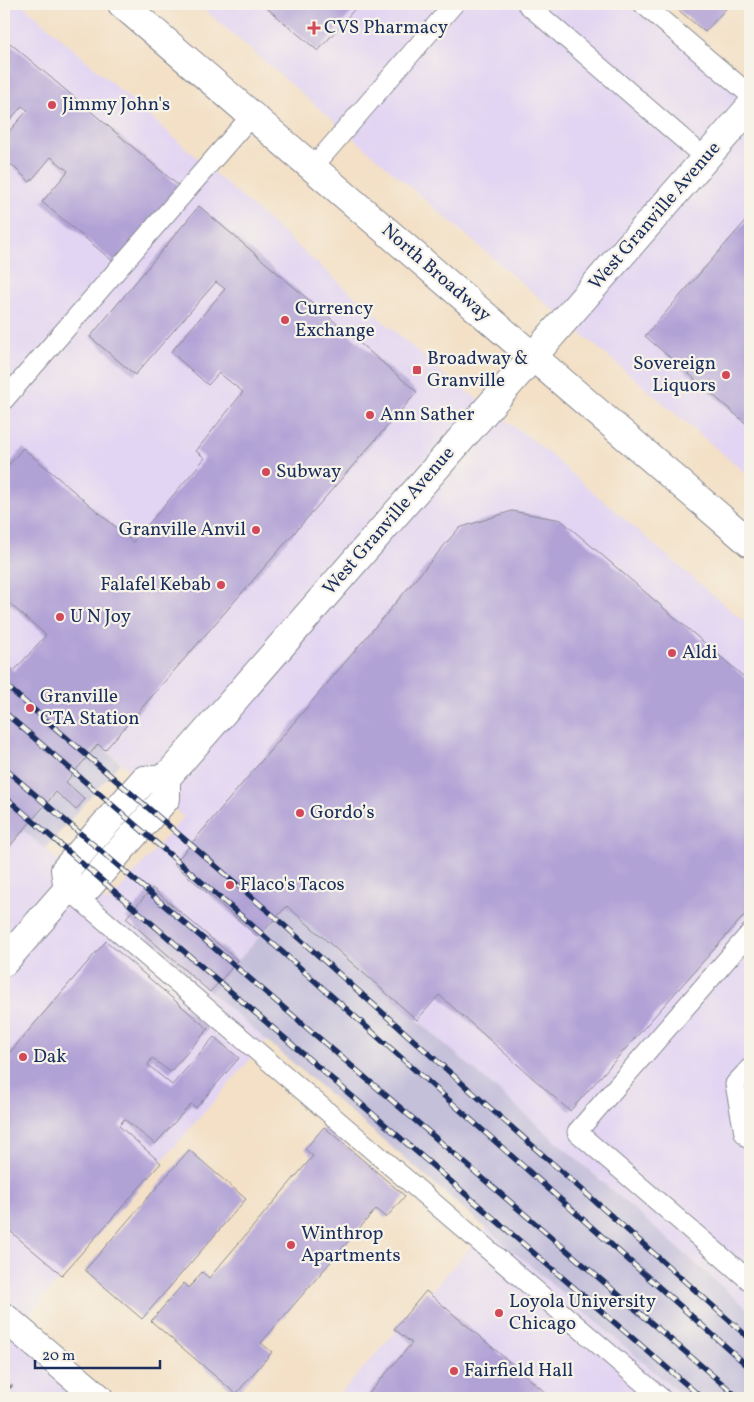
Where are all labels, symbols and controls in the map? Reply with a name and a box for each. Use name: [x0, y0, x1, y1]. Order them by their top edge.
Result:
place label: CVS Pharmacy: [324, 15, 448, 41]
marker: CVS Pharmacy: [308, 22, 320, 34]
place label: Jimmy John's: [62, 92, 170, 118]
marker: Jimmy John's: [46, 99, 58, 111]
street label: West Granville Avenue: [583, 136, 727, 296]
street label: North Broadway: [375, 218, 497, 328]
place label: Currency Exchange: [295, 296, 375, 344]
marker: Currency Exchange: [279, 314, 291, 326]
place label: Broadway & Granville: [427, 346, 528, 394]
place label: Sovereign Liquors: [633, 351, 716, 399]
marker: Broadway & Granville: [411, 364, 423, 376]
marker: Sovereign Liquors: [720, 369, 732, 381]
place label: Ann Sather: [380, 402, 475, 428]
marker: Ann Sather: [364, 409, 376, 421]
street label: West Granville Avenue: [317, 441, 461, 601]
place label: Subway: [276, 459, 341, 485]
marker: Subway: [260, 466, 272, 478]
place label: Granville Anvil: [119, 517, 246, 543]
marker: Granville Anvil: [250, 524, 262, 536]
place label: Falafel Kebab: [100, 572, 211, 598]
marker: Falafel Kebab: [215, 579, 227, 591]
place label: U N Joy: [70, 604, 131, 630]
marker: U N Joy: [54, 611, 66, 623]
place label: Aldi: [682, 640, 718, 666]
marker: Aldi: [666, 647, 678, 659]
place label: Granville CTA Station: [40, 684, 140, 732]
marker: Granville CTA Station: [24, 702, 36, 714]
place label: Gordo’s: [310, 800, 375, 826]
marker: Gordo’s: [294, 807, 306, 819]
place label: Flaco's Tacos: [240, 872, 345, 898]
marker: Flaco's Tacos: [224, 879, 236, 891]
place label: Dak: [33, 1044, 67, 1070]
marker: Dak: [17, 1051, 29, 1063]
place label: Winthrop Apartments: [301, 1221, 401, 1269]
marker: Winthrop Apartments: [285, 1239, 297, 1251]
place label: Loyola University Chicago: [509, 1289, 656, 1337]
marker: Loyola University Chicago: [493, 1307, 505, 1319]
scale bar: [35, 1337, 160, 1369]
text: 20 m: [42, 1346, 75, 1367]
place label: Fairfield Hall: [464, 1358, 573, 1384]
marker: Fairfield Hall: [448, 1365, 460, 1377]

